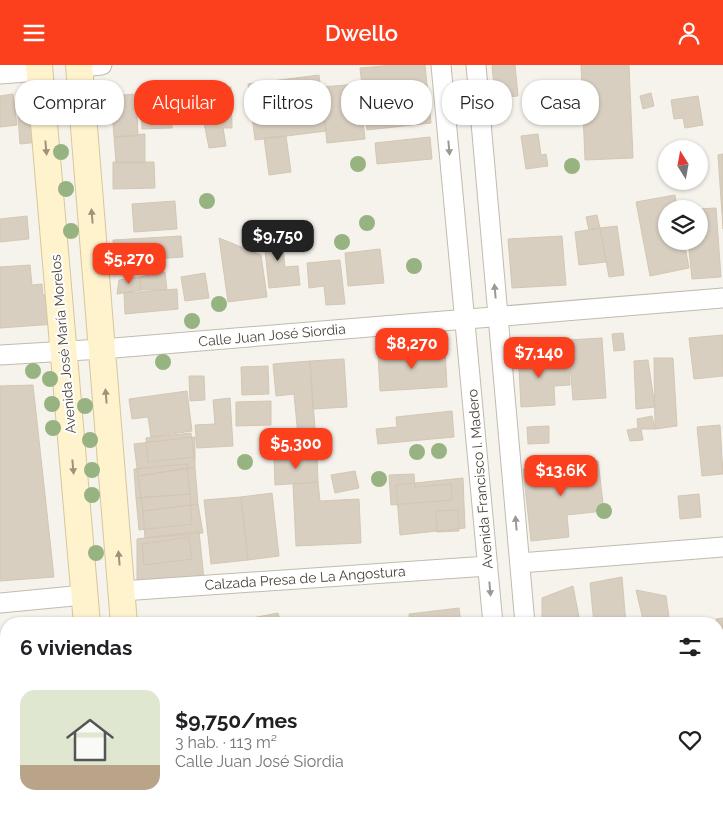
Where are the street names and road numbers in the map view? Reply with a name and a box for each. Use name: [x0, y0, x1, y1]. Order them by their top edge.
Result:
street label: Avenida José María Morelos: [47, 253, 79, 434]
street label: Calle Juan José Siordia: [198, 321, 346, 349]
street label: Avenida Francisco I. Madero: [464, 388, 496, 570]
street label: Calzada Presa de La Angostura: [204, 563, 406, 593]

